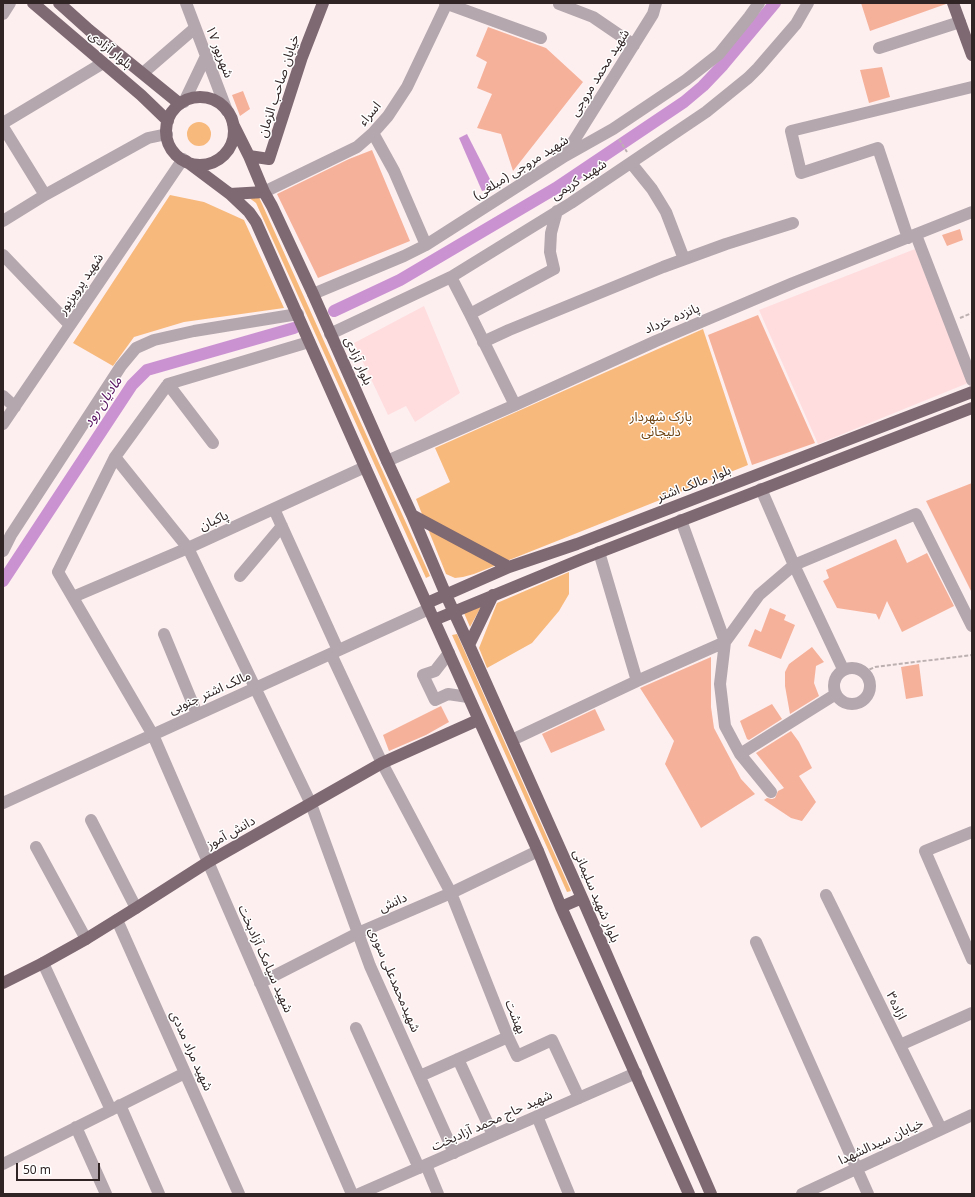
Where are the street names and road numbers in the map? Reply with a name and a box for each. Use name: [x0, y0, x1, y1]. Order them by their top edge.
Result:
street label: ۱۷ شهریور: [202, 24, 236, 80]
street label: بلوار آزادی: [85, 27, 135, 73]
street label: شهید محمد مروجی: [567, 27, 633, 119]
street label: خیابان صاحب الزمان: [255, 33, 303, 139]
street label: اسراء: [355, 99, 385, 129]
street label: شهید مروجی (مبلغی): [470, 132, 572, 204]
street label: شهید کریمی: [548, 156, 610, 204]
street label: شهید پرویزپور: [55, 251, 107, 317]
street label: پانزده خرداد: [642, 300, 702, 338]
street label: بلوار آزادی: [340, 334, 376, 388]
street label: بلوار مالک اشتر: [655, 463, 733, 505]
street label: پاکبان: [197, 508, 231, 534]
street label: مالک اشتر جنوبی: [167, 668, 253, 718]
street label: دانش آموز: [204, 813, 258, 853]
street label: بلوار شهید سلیمانی: [569, 847, 623, 945]
street label: دانش: [376, 890, 410, 916]
street label: شهید سیامک آزادبخت: [234, 903, 296, 1015]
street label: شهیدمحمدعلی سوری: [365, 925, 423, 1035]
street label: ازاده۳: [883, 989, 909, 1023]
street label: بهشت: [501, 998, 529, 1036]
street label: شهید مراد مددی: [166, 1009, 216, 1093]
street label: شهید حاج محمد آزادبخت: [429, 1087, 555, 1155]
street label: خیابان سیدالشهدا: [836, 1116, 926, 1168]

